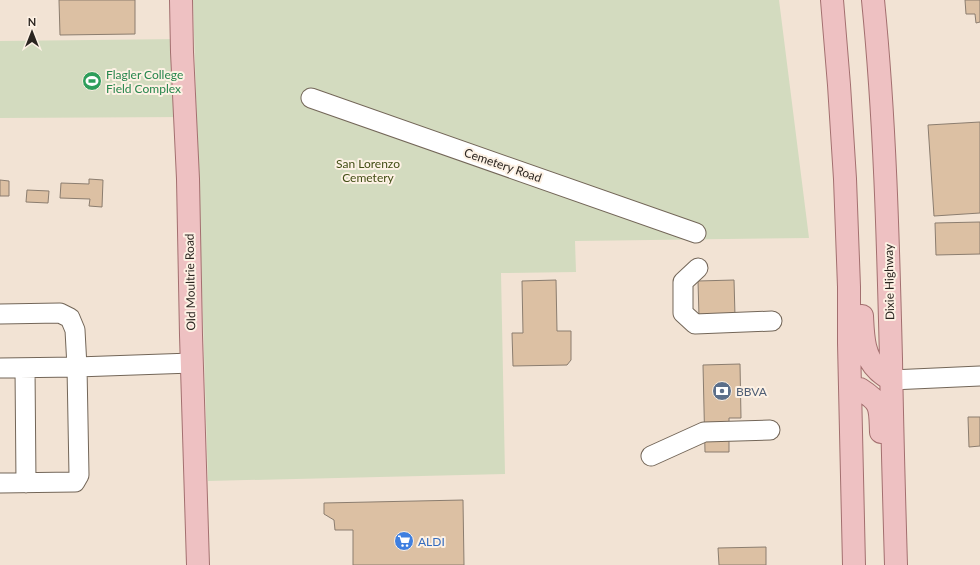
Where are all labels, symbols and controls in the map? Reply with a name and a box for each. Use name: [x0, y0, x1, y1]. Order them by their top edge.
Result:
north arrow: [12, 12, 52, 52]
text: N: [28, 15, 36, 28]
place label: Flagler College Field Complex: [106, 67, 183, 96]
sports icon: Flagler College Field Complex: [81, 70, 103, 92]
street label: Cemetery Road: [462, 145, 544, 185]
park label: San Lorenzo Cemetery: [336, 156, 400, 185]
street label: Old Moultrie Road: [182, 233, 198, 331]
street label: Dixie Highway: [881, 243, 897, 320]
bank icon: BBVA: [711, 380, 733, 402]
place label: BBVA: [736, 384, 768, 399]
supermarket icon: ALDI: [393, 530, 415, 552]
place label: ALDI: [418, 534, 445, 549]

